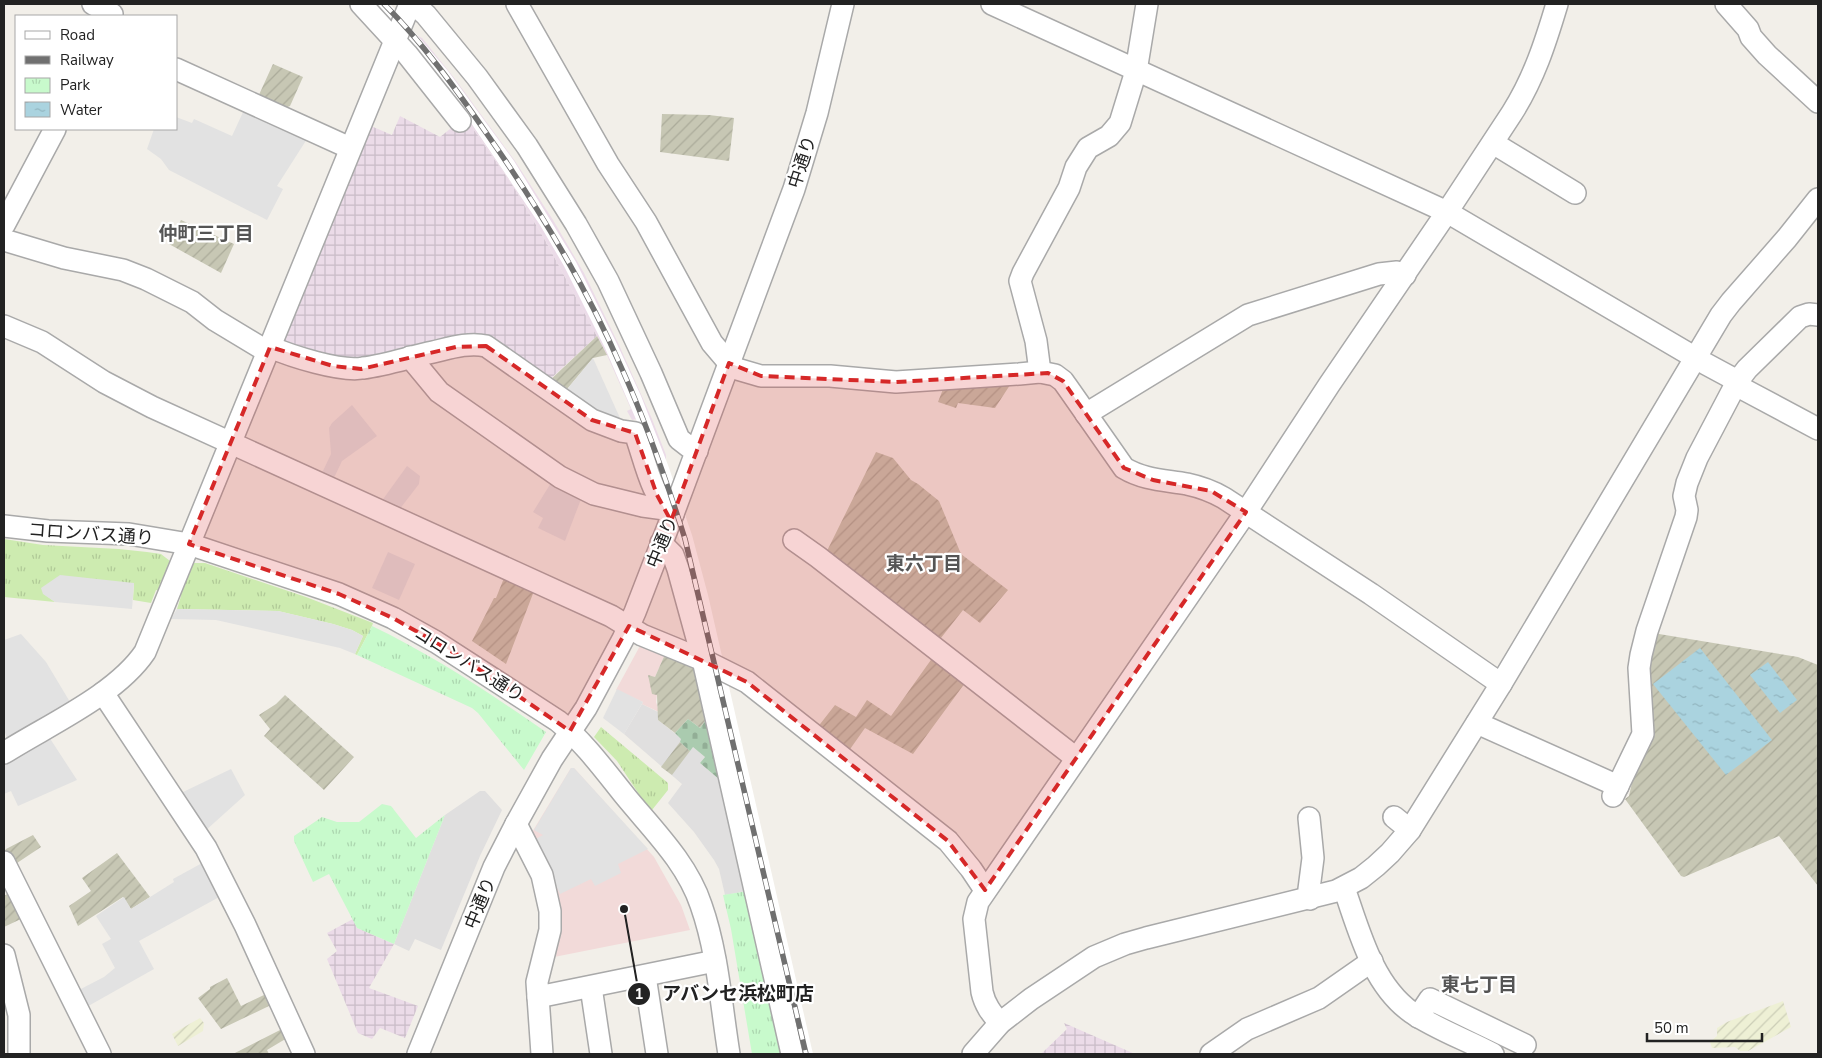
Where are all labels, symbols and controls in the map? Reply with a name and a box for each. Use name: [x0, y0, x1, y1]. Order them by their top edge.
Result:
legend: [15, 15, 178, 130]
text: Road: [60, 25, 95, 45]
text: Railway: [60, 50, 114, 70]
text: Park: [60, 75, 90, 95]
text: Water: [60, 100, 103, 120]
street label: 中通り: [782, 133, 822, 191]
district label: 仲町三丁目: [158, 221, 254, 247]
street label: 中通り: [641, 512, 683, 572]
street label: コロンバス通り: [27, 518, 155, 550]
district label: 東六丁目: [886, 551, 962, 577]
street label: コロンバス通り: [409, 620, 529, 708]
street label: 中通り: [459, 873, 501, 933]
district label: 東七丁目: [1441, 972, 1517, 998]
callout: アバンセ浜松町店: [627, 977, 824, 1011]
text: アバンセ浜松町店: [662, 981, 814, 1007]
text: 1: [634, 984, 644, 1004]
scale bar: [1647, 1010, 1762, 1042]
text: 50 m: [1654, 1018, 1689, 1038]

